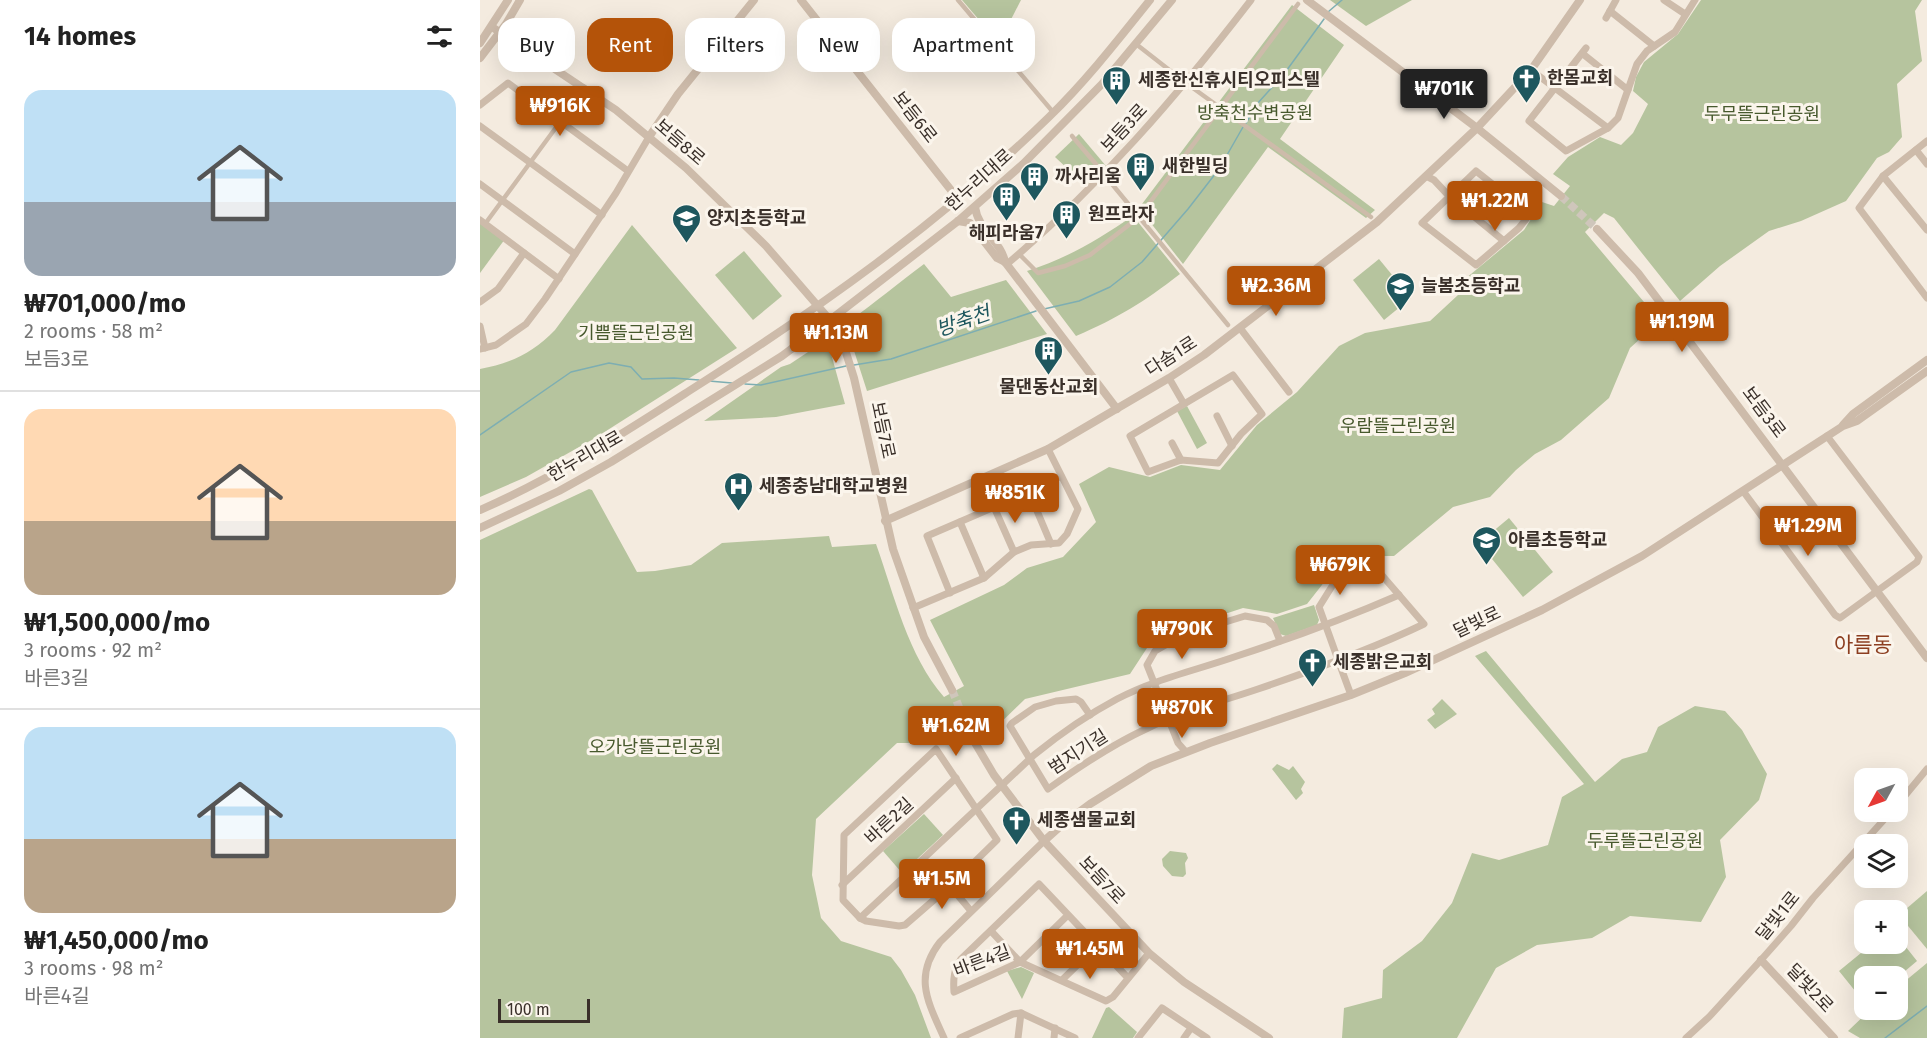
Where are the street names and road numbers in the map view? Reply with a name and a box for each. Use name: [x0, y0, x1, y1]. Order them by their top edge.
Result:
street label: 보듬6로: [888, 87, 942, 147]
street label: 보듬3로: [1096, 99, 1152, 157]
street label: 보듬8로: [650, 114, 710, 170]
street label: 한누리대로: [941, 144, 1017, 216]
street label: 다솜1로: [1141, 331, 1201, 381]
street label: 보듬3로: [1738, 382, 1790, 442]
street label: 보듬7로: [866, 400, 900, 460]
street label: 한누리대로: [544, 426, 626, 486]
street label: 달빛로: [1450, 602, 1504, 642]
street label: 범지기길: [1044, 725, 1112, 779]
street label: 바른2길: [860, 793, 918, 849]
street label: 보듬7로: [1074, 851, 1130, 909]
street label: 달빛1로: [1751, 887, 1805, 945]
street label: 바른4길: [950, 940, 1014, 982]
street label: 달빛2로: [1782, 959, 1838, 1017]

